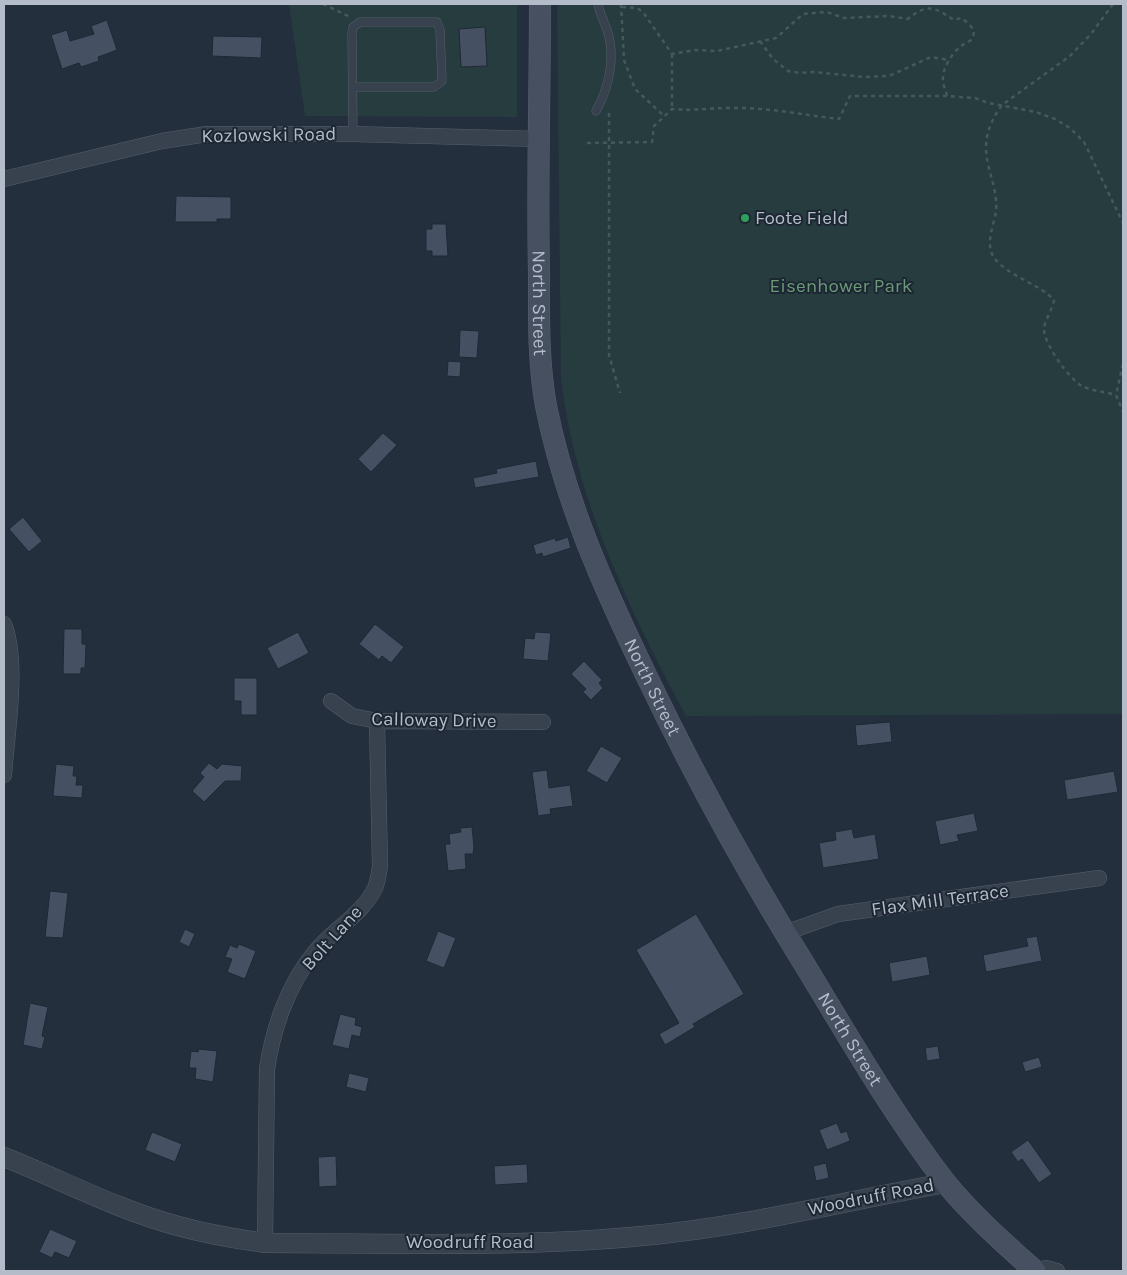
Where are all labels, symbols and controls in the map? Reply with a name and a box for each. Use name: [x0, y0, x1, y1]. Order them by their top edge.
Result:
street label: Kozlowski Road: [201, 123, 337, 147]
place label: Foote Field: [755, 207, 849, 229]
marker: Foote Field: [739, 212, 751, 224]
street label: North Street: [528, 250, 551, 356]
park label: Eisenhower Park: [770, 275, 913, 297]
street label: North Street: [619, 635, 685, 740]
street label: Calloway Drive: [371, 708, 497, 732]
street label: Flax Mill Terrace: [870, 879, 1010, 921]
street label: Bolt Lane: [297, 901, 367, 975]
street label: North Street: [813, 989, 887, 1090]
street label: Woodruff Road: [806, 1174, 936, 1220]
street label: Woodruff Road: [406, 1231, 534, 1253]

